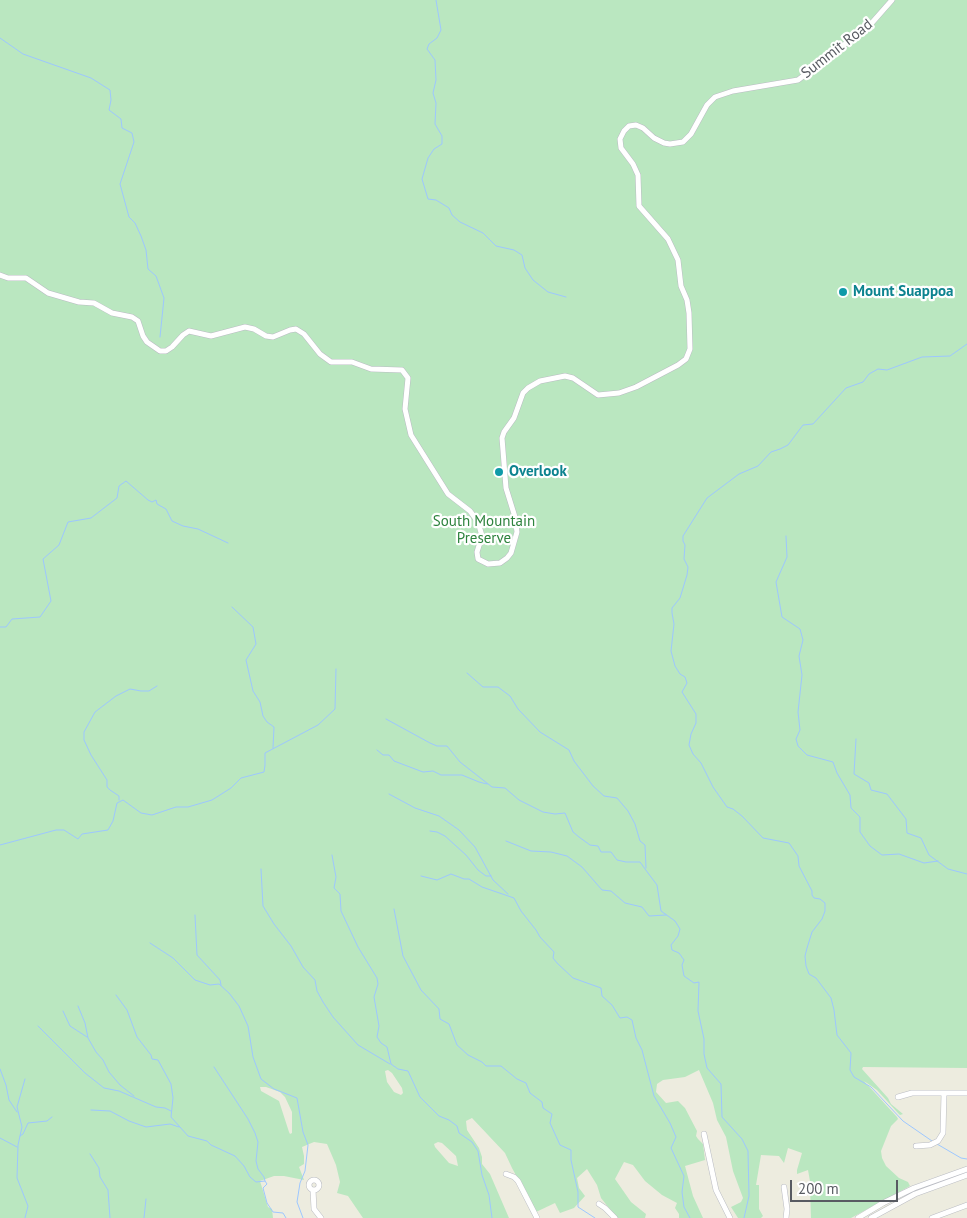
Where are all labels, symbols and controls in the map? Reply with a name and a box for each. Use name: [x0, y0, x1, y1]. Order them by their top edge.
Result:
street label: Summit Road: [798, 16, 876, 82]
place label: Mount Suappoa: [853, 283, 953, 301]
marker: Mount Suappoa: [837, 286, 849, 298]
place label: Overlook: [509, 463, 567, 481]
marker: Overlook: [493, 466, 505, 478]
park label: South Mountain Preserve: [433, 513, 535, 548]
scale bar: [792, 1170, 900, 1202]
text: 200 m: [798, 1179, 839, 1198]

